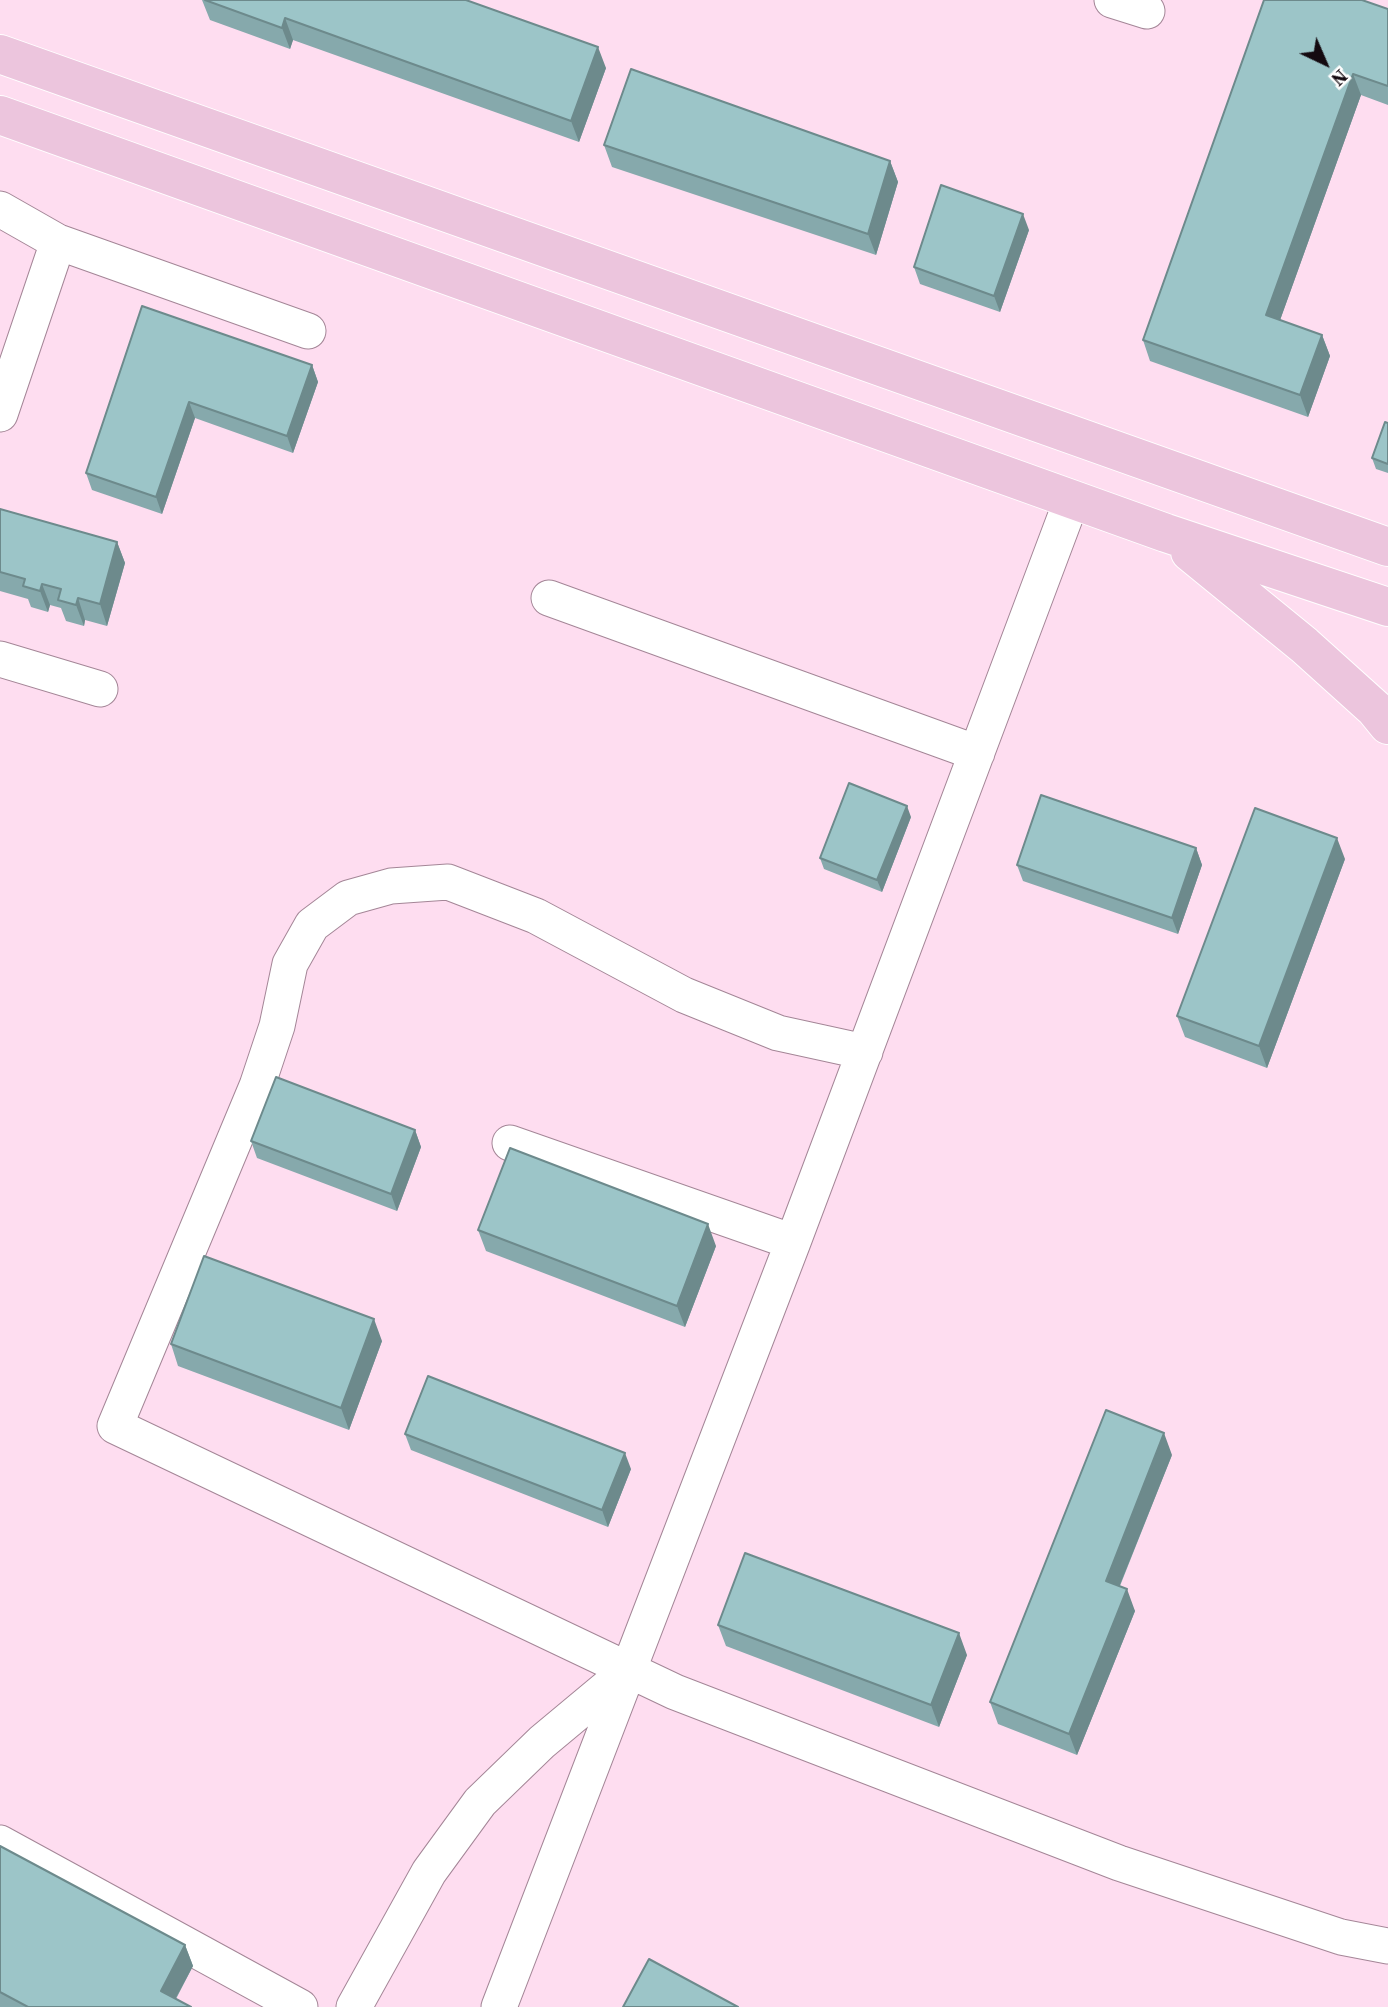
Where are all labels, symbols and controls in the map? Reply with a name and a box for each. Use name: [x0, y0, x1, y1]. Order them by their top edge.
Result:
north arrow: [1290, 28, 1360, 98]
text: N: [1326, 64, 1354, 92]

